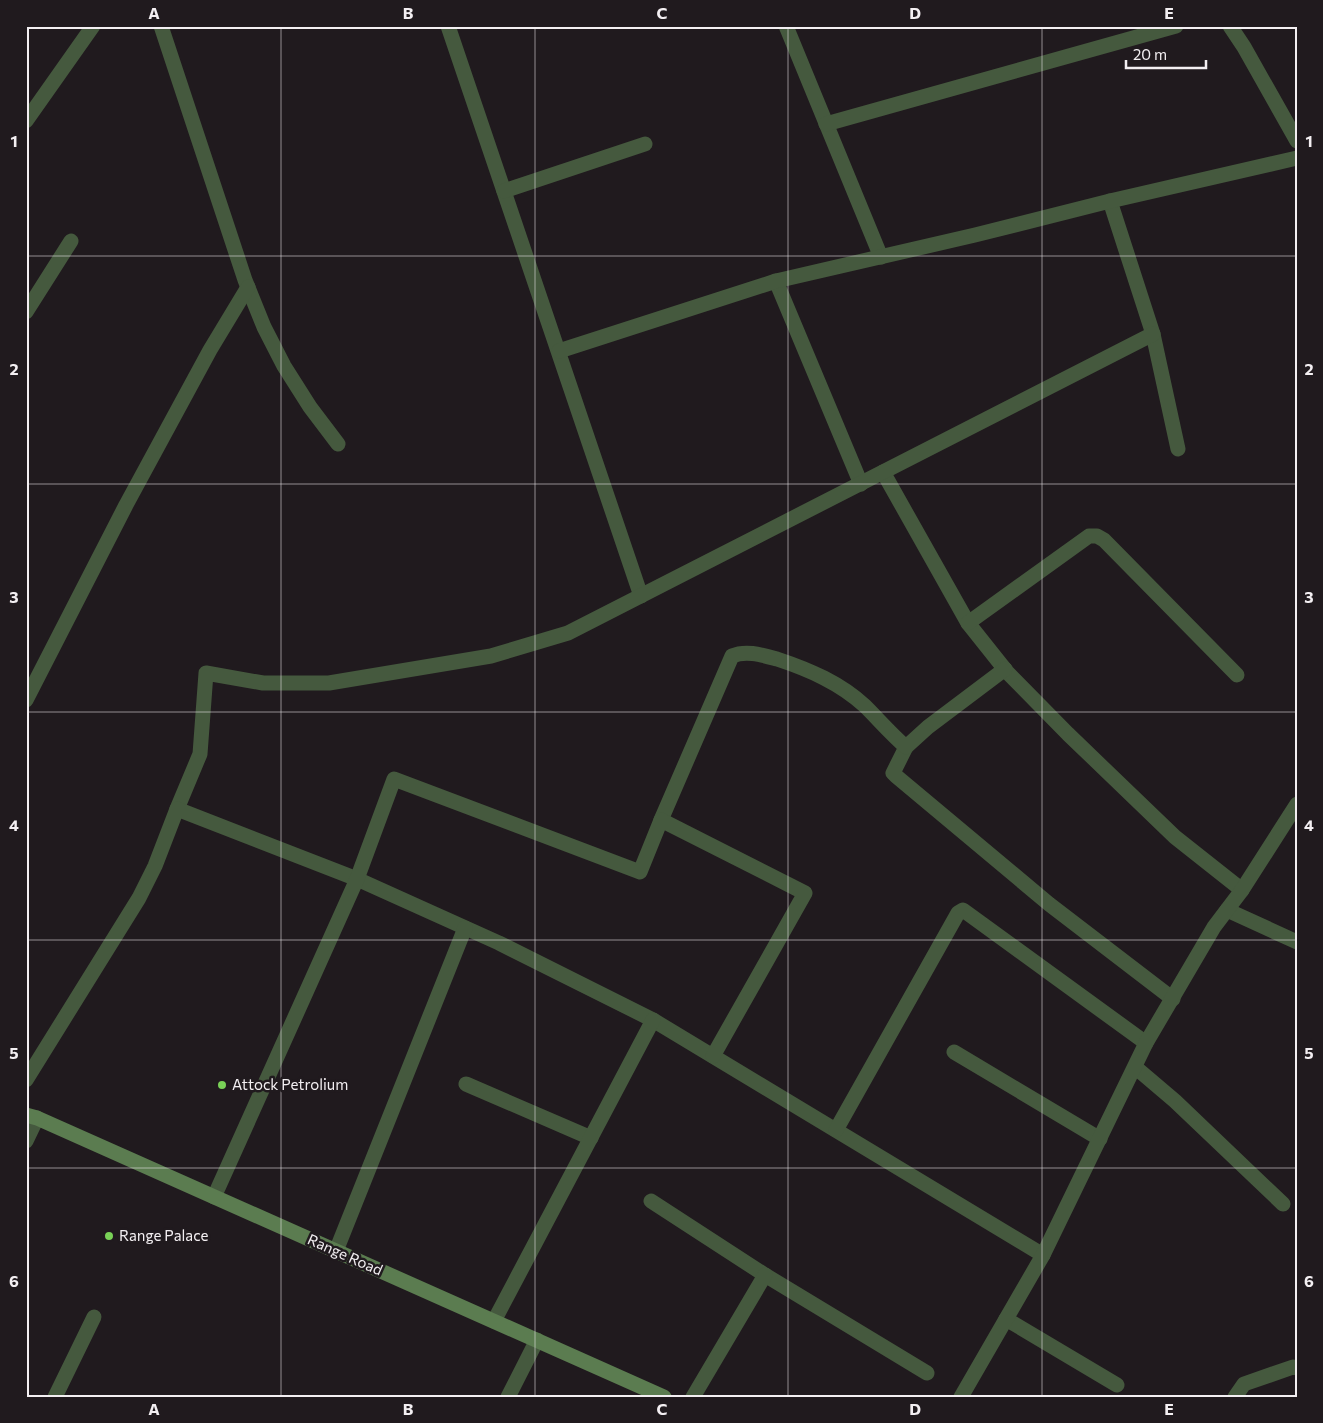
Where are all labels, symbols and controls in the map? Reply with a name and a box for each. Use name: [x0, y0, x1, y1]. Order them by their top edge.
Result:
text: A: [148, 3, 160, 22]
text: B: [403, 3, 414, 22]
text: C: [657, 3, 668, 22]
text: D: [909, 3, 921, 22]
text: E: [1164, 3, 1174, 22]
scale bar: [1126, 38, 1206, 70]
text: 20 m: [1133, 45, 1167, 63]
text: 1: [10, 131, 18, 150]
text: 1: [1305, 131, 1313, 150]
text: 2: [9, 359, 19, 378]
text: 2: [1304, 359, 1314, 378]
text: 3: [9, 587, 19, 606]
text: 3: [1304, 587, 1314, 606]
text: 4: [9, 815, 19, 834]
text: 4: [1304, 815, 1314, 834]
text: 5: [9, 1043, 19, 1062]
text: 5: [1304, 1043, 1314, 1062]
place label: Attock Petrolium: [232, 1075, 348, 1093]
marker: Attock Petrolium: [216, 1079, 228, 1091]
place label: Range Palace: [119, 1226, 209, 1244]
marker: Range Palace: [103, 1230, 115, 1242]
street label: Range Road: [305, 1230, 386, 1279]
text: 6: [9, 1271, 19, 1290]
text: 6: [1304, 1271, 1314, 1290]
text: A: [148, 1399, 160, 1418]
text: B: [403, 1399, 414, 1418]
text: C: [657, 1399, 668, 1418]
text: D: [909, 1399, 921, 1418]
text: E: [1164, 1399, 1174, 1418]

